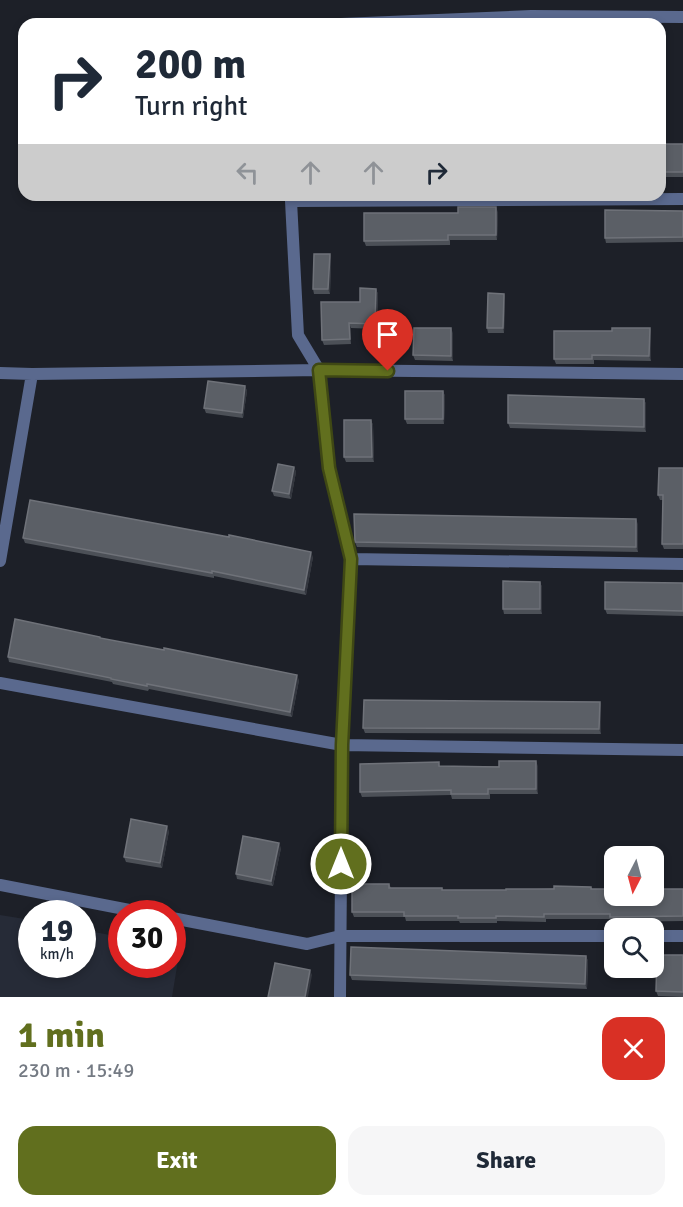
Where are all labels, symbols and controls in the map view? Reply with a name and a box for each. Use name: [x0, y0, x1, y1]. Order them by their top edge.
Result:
text: 200 m: [135, 39, 246, 90]
icon: right: [36, 42, 114, 120]
text: Turn right: [135, 90, 248, 123]
icon: left: [231, 156, 264, 189]
icon: ahead: [294, 156, 327, 189]
icon: ahead: [357, 156, 390, 189]
icon: right: [420, 156, 453, 189]
pin: [362, 309, 413, 371]
icon: arrive: [371, 318, 404, 351]
position arrow: [309, 832, 373, 896]
north arrow: [604, 846, 664, 906]
map controls: [604, 846, 664, 978]
speed limit sign: 30: [108, 900, 186, 978]
text: 19: [41, 913, 73, 950]
button: search: [604, 918, 664, 978]
text: km/h: [40, 945, 74, 963]
text: 1 min: [18, 1013, 105, 1058]
button: close: [602, 1017, 665, 1080]
text: 230 m · 15:49: [18, 1058, 134, 1083]
button: Exit: [18, 1126, 336, 1195]
button: Share: [348, 1126, 665, 1195]

